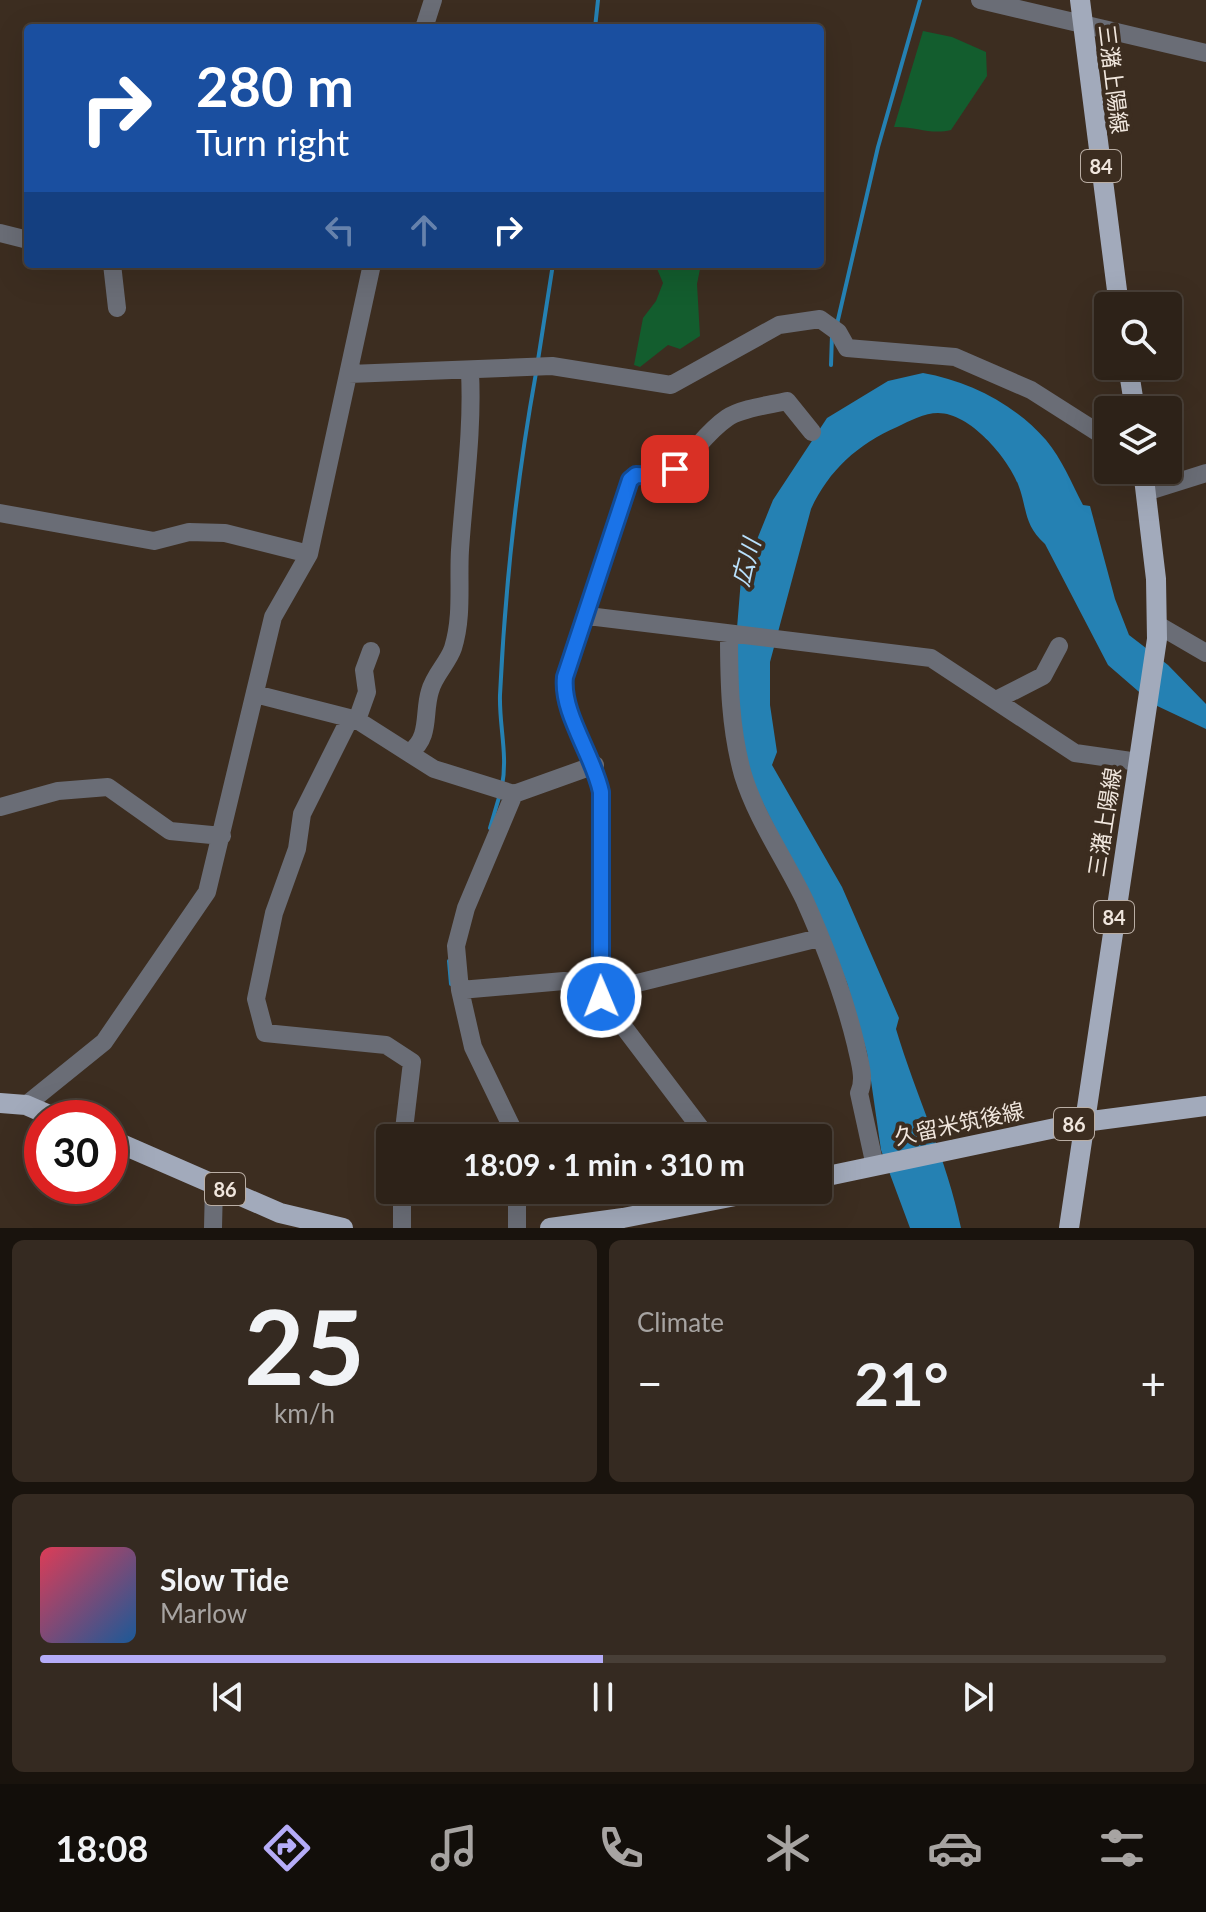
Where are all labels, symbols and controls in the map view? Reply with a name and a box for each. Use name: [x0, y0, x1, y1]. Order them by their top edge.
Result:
street label: 三潴上陽線: [1094, 23, 1134, 135]
text: 280 m: [196, 52, 354, 119]
icon: right: [64, 56, 168, 160]
text: Turn right: [196, 120, 349, 164]
road number: 84: [1081, 150, 1121, 182]
icon: left: [318, 208, 362, 252]
icon: ahead: [402, 208, 446, 252]
icon: right: [486, 208, 530, 252]
map controls: [1094, 292, 1182, 484]
button: search: [1094, 292, 1182, 380]
button: layers: [1094, 396, 1182, 484]
pin: [641, 435, 709, 503]
icon: arrive: [653, 447, 697, 491]
water label: 広川: [725, 532, 766, 589]
street label: 三潴上陽線: [1082, 766, 1126, 878]
road number: 84: [1094, 901, 1134, 933]
position arrow: [559, 955, 643, 1039]
street label: 久留米筑後線: [892, 1096, 1026, 1150]
speed limit sign: 30: [24, 1100, 128, 1204]
road number: 86: [1054, 1108, 1094, 1140]
text: 18:09 · 1 min · 310 m: [463, 1146, 745, 1182]
road number: 86: [205, 1173, 245, 1205]
text: 25: [244, 1282, 365, 1407]
text: Climate: [637, 1306, 724, 1338]
text: 21°: [854, 1347, 949, 1419]
text: −: [637, 1357, 663, 1409]
text: +: [1140, 1357, 1166, 1409]
text: km/h: [274, 1397, 335, 1429]
text: Slow Tide: [160, 1561, 289, 1597]
text: Marlow: [160, 1597, 247, 1629]
icon: previous: [206, 1675, 250, 1719]
icon: pause: [581, 1675, 625, 1719]
icon: next: [956, 1675, 1000, 1719]
icon: directions: [259, 1820, 315, 1876]
icon: music: [426, 1820, 482, 1876]
icon: phone: [593, 1820, 649, 1876]
icon: climate: [760, 1820, 816, 1876]
icon: car: [927, 1820, 983, 1876]
icon: filters: [1094, 1820, 1150, 1876]
text: 18:08: [56, 1826, 148, 1870]

